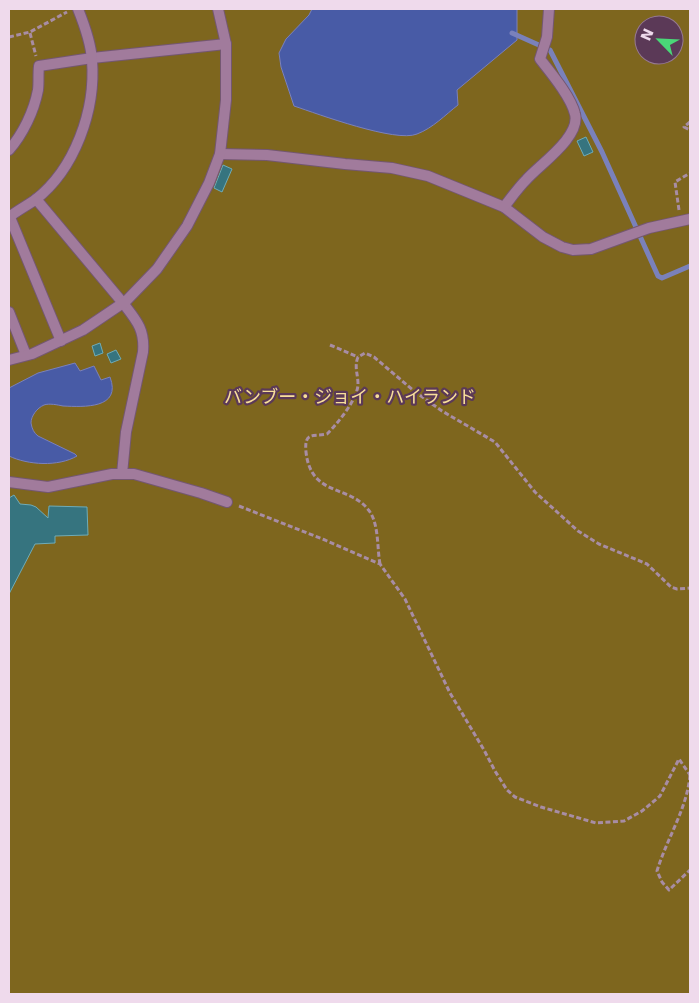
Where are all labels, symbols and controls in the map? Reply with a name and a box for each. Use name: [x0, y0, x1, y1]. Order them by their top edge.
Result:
north arrow: [634, 15, 684, 65]
text: N: [637, 26, 657, 43]
park label: バンブー・ジョイ・ハイランド: [224, 386, 476, 407]

